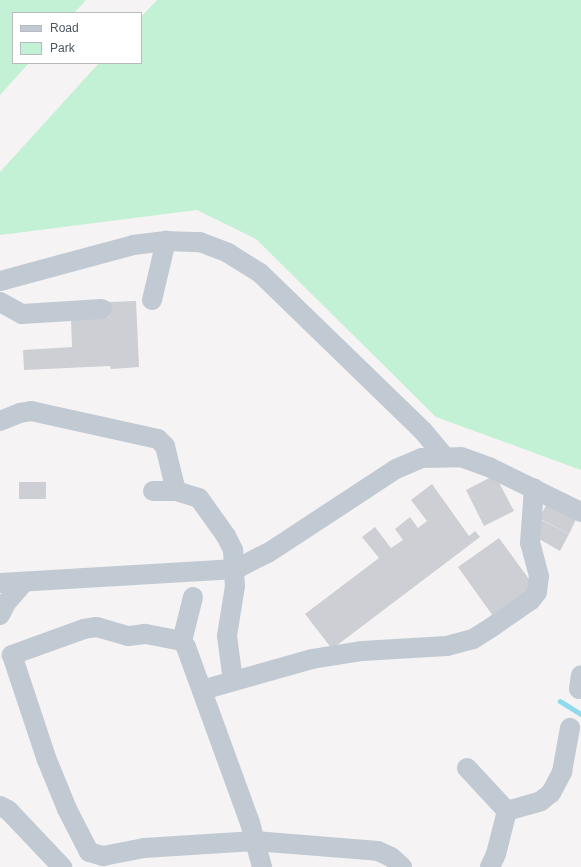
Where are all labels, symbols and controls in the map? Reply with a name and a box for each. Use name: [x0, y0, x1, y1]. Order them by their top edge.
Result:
legend: [12, 12, 142, 64]
text: Road: [50, 21, 79, 35]
text: Park: [50, 41, 75, 55]

